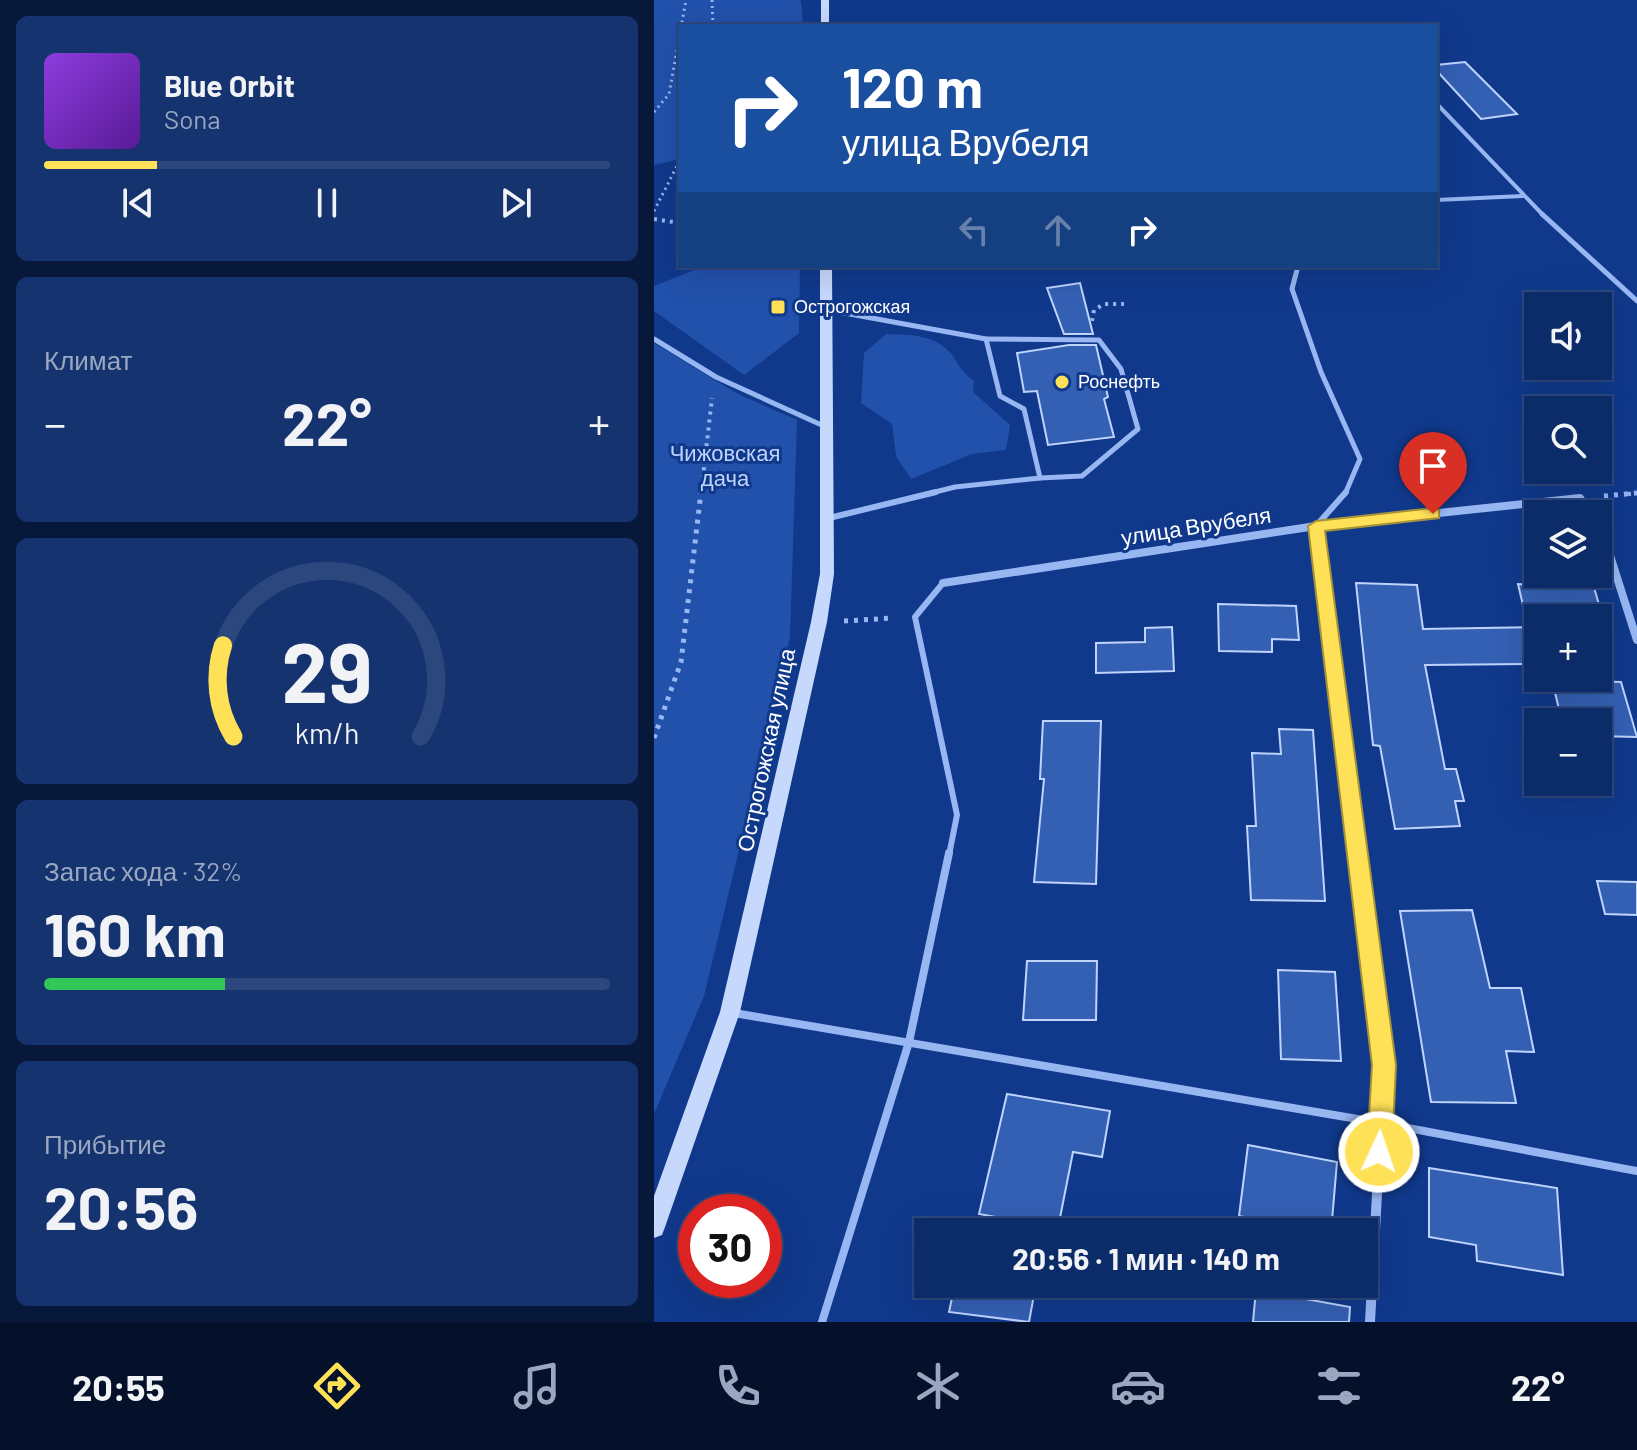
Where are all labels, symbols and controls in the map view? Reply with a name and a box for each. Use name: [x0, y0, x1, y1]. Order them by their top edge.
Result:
text: 120 m: [842, 52, 983, 119]
icon: right: [710, 56, 814, 160]
text: Blue Orbit: [164, 67, 295, 103]
text: Sona: [164, 103, 221, 134]
text: улица Врубеля: [842, 120, 1090, 163]
icon: previous: [116, 181, 160, 225]
icon: pause: [305, 181, 349, 225]
icon: next: [494, 181, 538, 225]
icon: left: [952, 208, 996, 252]
icon: ahead: [1036, 208, 1080, 252]
icon: right: [1120, 208, 1164, 252]
map controls: [1524, 292, 1612, 796]
button: sound: [1524, 292, 1612, 380]
place label: Острогожская: [794, 295, 910, 317]
marker: Острогожская: [769, 298, 787, 316]
text: Климат: [44, 344, 133, 375]
place label: Роснефть: [1078, 370, 1160, 392]
marker: Роснефть: [1053, 373, 1071, 391]
text: 22°: [282, 386, 372, 458]
text: −: [44, 396, 66, 449]
text: +: [588, 396, 610, 449]
button: search: [1524, 396, 1612, 484]
pin: [1399, 432, 1467, 514]
park label: Чижовская дача: [670, 439, 780, 491]
icon: arrive: [1411, 444, 1455, 488]
street label: улица Врубеля: [1119, 500, 1273, 551]
button: layers: [1524, 500, 1612, 588]
button: +: [1524, 604, 1612, 692]
text: 29: [282, 620, 372, 720]
street label: Острогожская улица: [731, 645, 800, 854]
button: −: [1524, 708, 1612, 796]
text: km/h: [295, 715, 359, 750]
text: Запас хода · 32%: [44, 855, 242, 886]
text: 160 km: [44, 897, 226, 969]
position arrow: [1337, 1110, 1421, 1194]
text: Прибытие: [44, 1128, 166, 1159]
text: 20:56: [44, 1170, 198, 1242]
speed limit sign: 30: [678, 1194, 782, 1298]
text: 20:56 · 1 мин · 140 m: [1012, 1240, 1280, 1276]
icon: directions: [309, 1358, 365, 1414]
icon: music: [509, 1358, 565, 1414]
icon: phone: [710, 1358, 766, 1414]
icon: climate: [910, 1358, 966, 1414]
icon: car: [1110, 1358, 1166, 1414]
icon: filters: [1311, 1358, 1367, 1414]
text: 20:55: [72, 1365, 165, 1408]
text: 22°: [1511, 1365, 1565, 1408]

